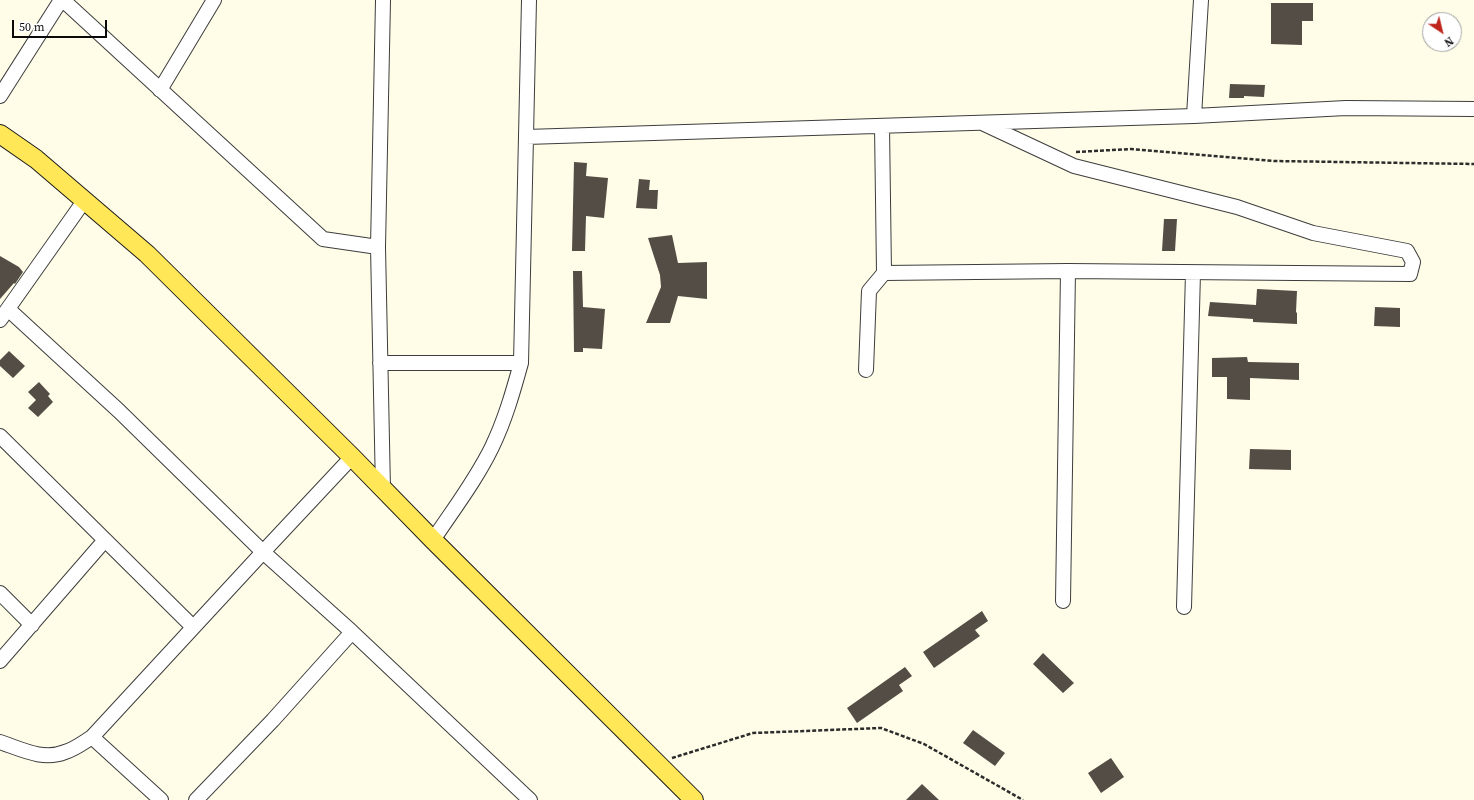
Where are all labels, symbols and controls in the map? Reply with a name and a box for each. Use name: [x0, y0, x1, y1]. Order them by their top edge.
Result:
scale bar: [14, 12, 109, 38]
north arrow: [1422, 12, 1462, 52]
text: 50 m: [19, 19, 45, 35]
text: N: [1441, 33, 1456, 50]

